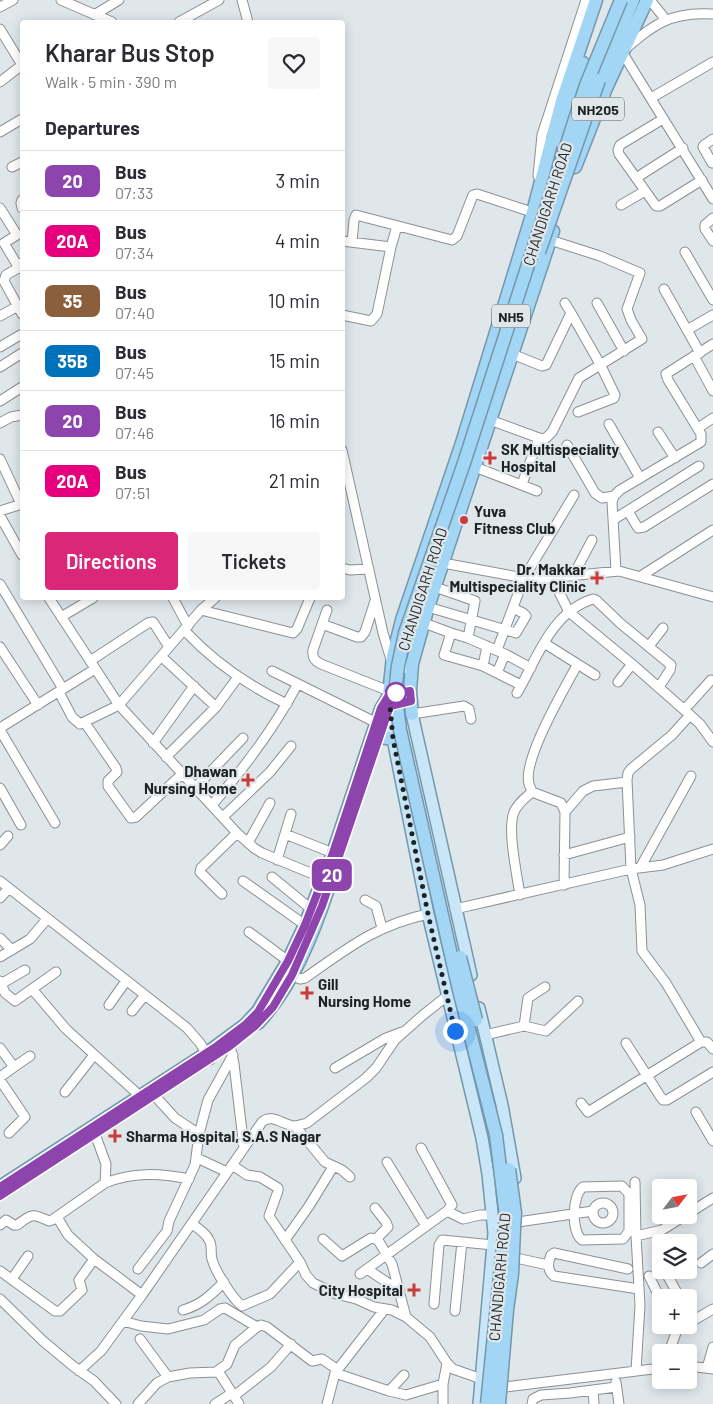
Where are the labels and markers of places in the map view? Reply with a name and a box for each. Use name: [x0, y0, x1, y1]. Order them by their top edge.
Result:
place label: SK Multispeciality Hospital: [501, 440, 620, 475]
marker: SK Multispeciality Hospital: [483, 451, 497, 465]
place label: Yuva Fitness Club: [474, 502, 556, 537]
marker: Yuva Fitness Club: [458, 514, 470, 526]
place label: Dr. Makkar Multispeciality Clinic: [449, 560, 586, 595]
marker: Dr. Makkar Multispeciality Clinic: [590, 571, 604, 585]
unlabelled marker: [385, 682, 407, 704]
place label: Dhawan Nursing Home: [144, 762, 237, 797]
marker: Dhawan Nursing Home: [241, 773, 255, 787]
place label: Gill Nursing Home: [318, 975, 411, 1010]
marker: Gill Nursing Home: [300, 986, 314, 1000]
place label: Sharma Hospital, S.A.S Nagar: [126, 1127, 321, 1145]
marker: Sharma Hospital, S.A.S Nagar: [108, 1129, 122, 1143]
place label: City Hospital: [319, 1281, 403, 1299]
marker: City Hospital: [407, 1283, 421, 1297]

